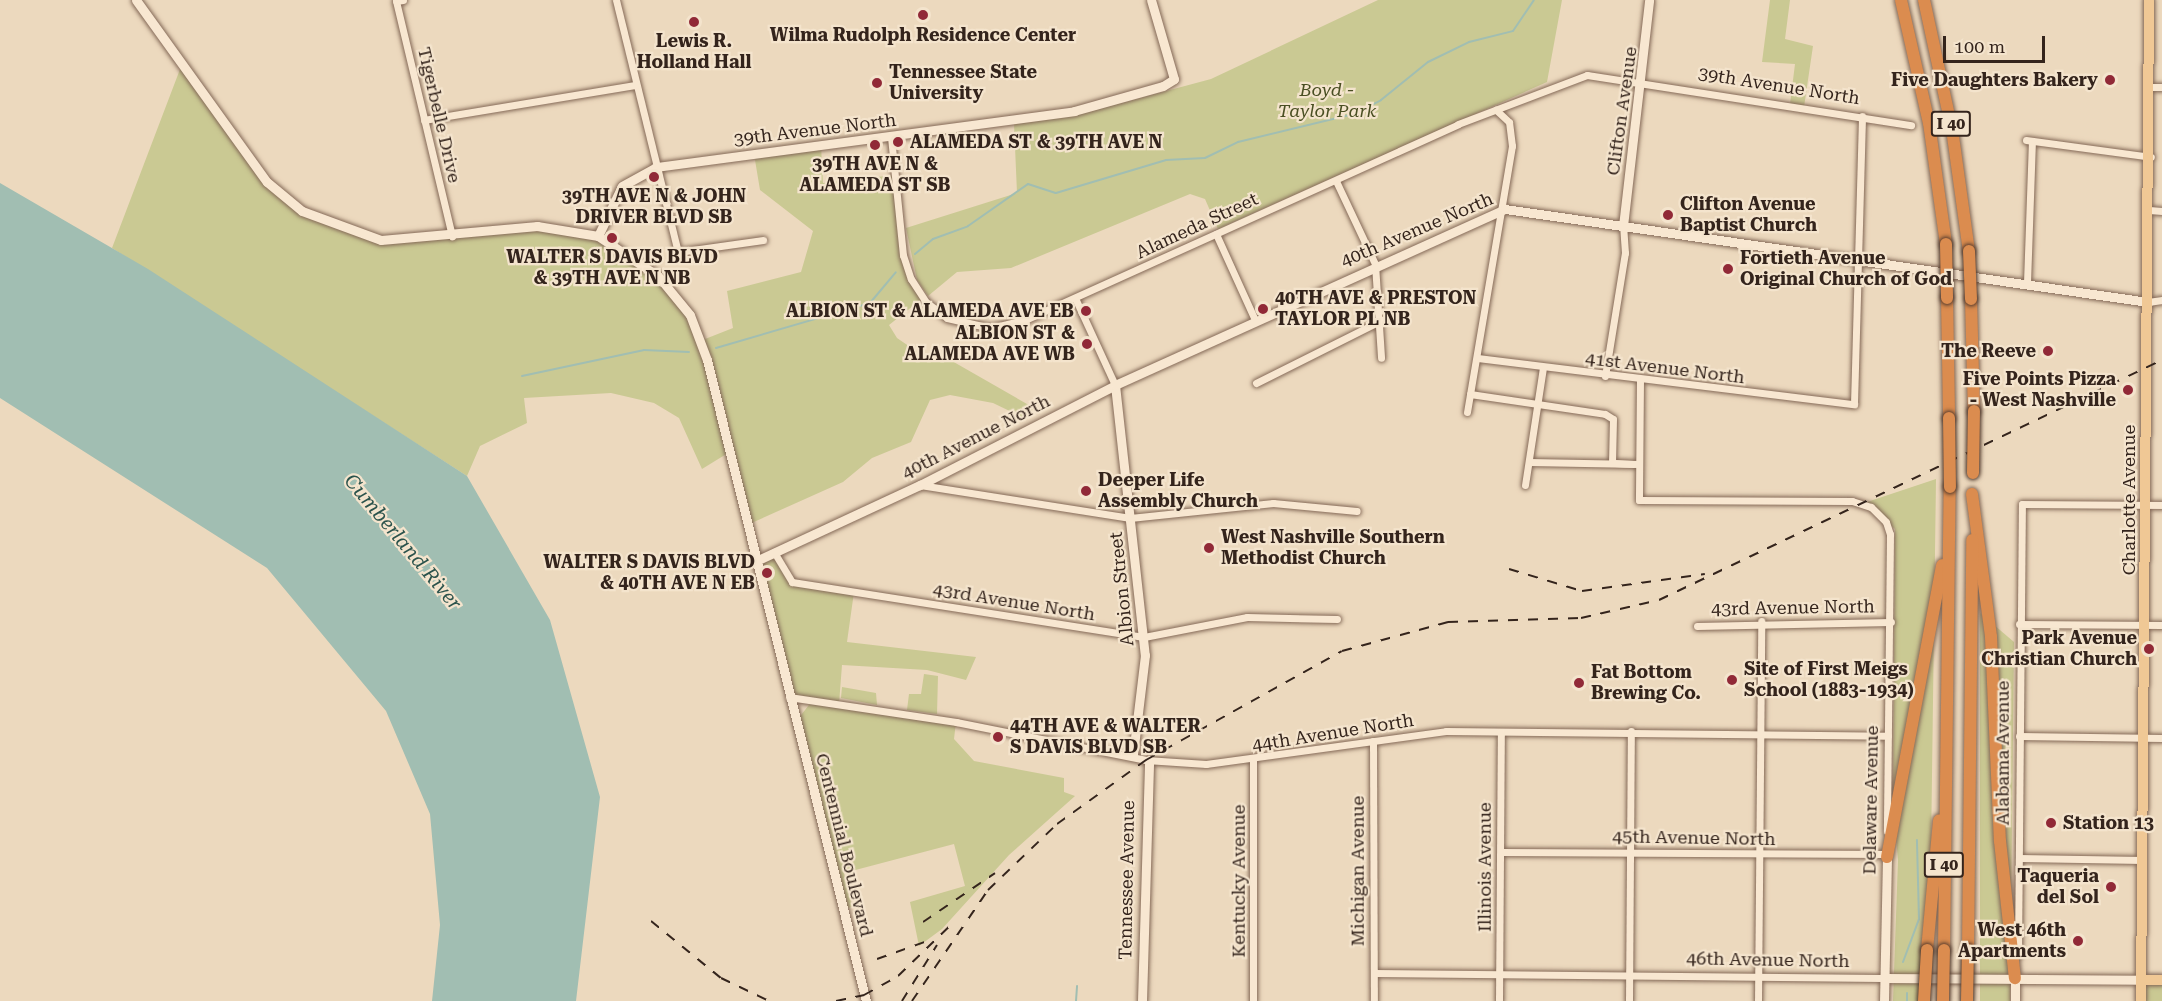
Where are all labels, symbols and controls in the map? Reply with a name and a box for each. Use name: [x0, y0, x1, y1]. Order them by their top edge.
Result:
marker: Wilma Rudolph Residence Center: [916, 8, 930, 22]
marker: Lewis R. Holland Hall: [687, 15, 701, 29]
place label: Wilma Rudolph Residence Center: [770, 24, 1076, 46]
scale bar: [1946, 24, 2048, 62]
place label: Lewis R. Holland Hall: [637, 31, 751, 74]
text: 100 m: [1954, 36, 2005, 57]
street label: Tigerbelle Drive: [413, 45, 465, 185]
street label: Clifton Avenue: [1602, 45, 1642, 177]
place label: Tennessee State University: [889, 62, 1037, 104]
street label: 39th Avenue North: [1697, 63, 1861, 109]
place label: Five Daughters Bakery: [1891, 69, 2098, 91]
marker: Five Daughters Bakery: [2103, 73, 2117, 87]
marker: Tennessee State University: [870, 76, 884, 90]
park label: Boyd - Taylor Park: [1278, 80, 1376, 122]
street label: 39th Avenue North: [733, 109, 897, 151]
road number: I 40: [1930, 111, 1972, 137]
place label: ALAMEDA ST & 39TH AVE N: [910, 131, 1162, 153]
marker: ALAMEDA ST & 39TH AVE N: [891, 135, 905, 149]
marker: 39TH AVE N & ALAMEDA ST SB: [868, 138, 882, 152]
place label: 39TH AVE N & ALAMEDA ST SB: [800, 154, 950, 196]
marker: 39TH AVE N & JOHN DRIVER BLVD SB: [647, 170, 661, 184]
place label: 39TH AVE N & JOHN DRIVER BLVD SB: [562, 186, 746, 228]
street label: Alameda Street: [1133, 188, 1261, 264]
street label: 40th Avenue North: [1338, 188, 1496, 272]
place label: Clifton Avenue Baptist Church: [1680, 194, 1817, 236]
marker: Clifton Avenue Baptist Church: [1661, 208, 1675, 222]
marker: WALTER S DAVIS BLVD & 39TH AVE N NB: [605, 231, 619, 245]
place label: WALTER S DAVIS BLVD & 39TH AVE N NB: [506, 247, 718, 290]
place label: Fortieth Avenue Original Church of God: [1740, 248, 1952, 290]
marker: Fortieth Avenue Original Church of God: [1721, 262, 1735, 276]
place label: 40TH AVE & PRESTON TAYLOR PL NB: [1275, 288, 1476, 330]
place label: ALBION ST & ALAMEDA AVE EB: [786, 300, 1074, 322]
marker: 40TH AVE & PRESTON TAYLOR PL NB: [1256, 302, 1270, 316]
marker: ALBION ST & ALAMEDA AVE EB: [1079, 304, 1093, 318]
place label: ALBION ST & ALAMEDA AVE WB: [904, 323, 1075, 366]
marker: ALBION ST & ALAMEDA AVE WB: [1080, 337, 1094, 351]
place label: The Reeve: [1941, 340, 2036, 362]
marker: The Reeve: [2041, 344, 2055, 358]
street label: 41st Avenue North: [1584, 348, 1746, 388]
place label: Five Points Pizza - West Nashville: [1963, 369, 2116, 412]
marker: Five Points Pizza - West Nashville: [2121, 383, 2135, 397]
street label: 40th Avenue North: [898, 390, 1054, 484]
street label: Charlotte Avenue: [2118, 425, 2140, 575]
water label: Cumberland River: [339, 469, 467, 615]
place label: Deeper Life Assembly Church: [1098, 470, 1258, 512]
marker: Deeper Life Assembly Church: [1079, 484, 1093, 498]
place label: West Nashville Southern Methodist Church: [1221, 527, 1445, 570]
street label: Albion Street: [1105, 531, 1139, 647]
marker: West Nashville Southern Methodist Church: [1202, 541, 1216, 555]
place label: WALTER S DAVIS BLVD & 40TH AVE N EB: [543, 552, 755, 594]
marker: WALTER S DAVIS BLVD & 40TH AVE N EB: [760, 566, 774, 580]
street label: 43rd Avenue North: [931, 579, 1097, 625]
street label: 43rd Avenue North: [1711, 596, 1875, 620]
place label: Park Avenue Christian Church: [1981, 628, 2137, 670]
marker: Park Avenue Christian Church: [2142, 642, 2156, 656]
place label: Site of First Meigs School (1883-1934): [1744, 659, 1914, 702]
place label: Fat Bottom Brewing Co.: [1591, 662, 1701, 704]
marker: Site of First Meigs School (1883-1934): [1725, 673, 1739, 687]
marker: Fat Bottom Brewing Co.: [1572, 676, 1586, 690]
street label: Alabama Avenue: [1992, 681, 2014, 825]
street label: 44th Avenue North: [1251, 710, 1415, 756]
place label: 44TH AVE & WALTER S DAVIS BLVD SB: [1010, 716, 1201, 758]
street label: Delaware Avenue: [1859, 725, 1883, 875]
marker: 44TH AVE & WALTER S DAVIS BLVD SB: [991, 730, 1005, 744]
street label: Centennial Boulevard: [811, 751, 877, 939]
street label: Michigan Avenue: [1347, 796, 1369, 946]
street label: Tennessee Avenue: [1115, 800, 1139, 960]
street label: Illinois Avenue: [1474, 802, 1496, 932]
street label: Kentucky Avenue: [1228, 804, 1250, 958]
place label: Station 13: [2063, 812, 2154, 834]
marker: Station 13: [2044, 816, 2058, 830]
street label: 45th Avenue North: [1612, 826, 1776, 850]
road number: I 40: [1923, 852, 1965, 878]
place label: Taqueria del Sol: [2017, 866, 2099, 908]
marker: Taqueria del Sol: [2104, 880, 2118, 894]
place label: West 46th Apartments: [1958, 920, 2066, 962]
marker: West 46th Apartments: [2071, 934, 2085, 948]
street label: 46th Avenue North: [1686, 948, 1850, 972]

